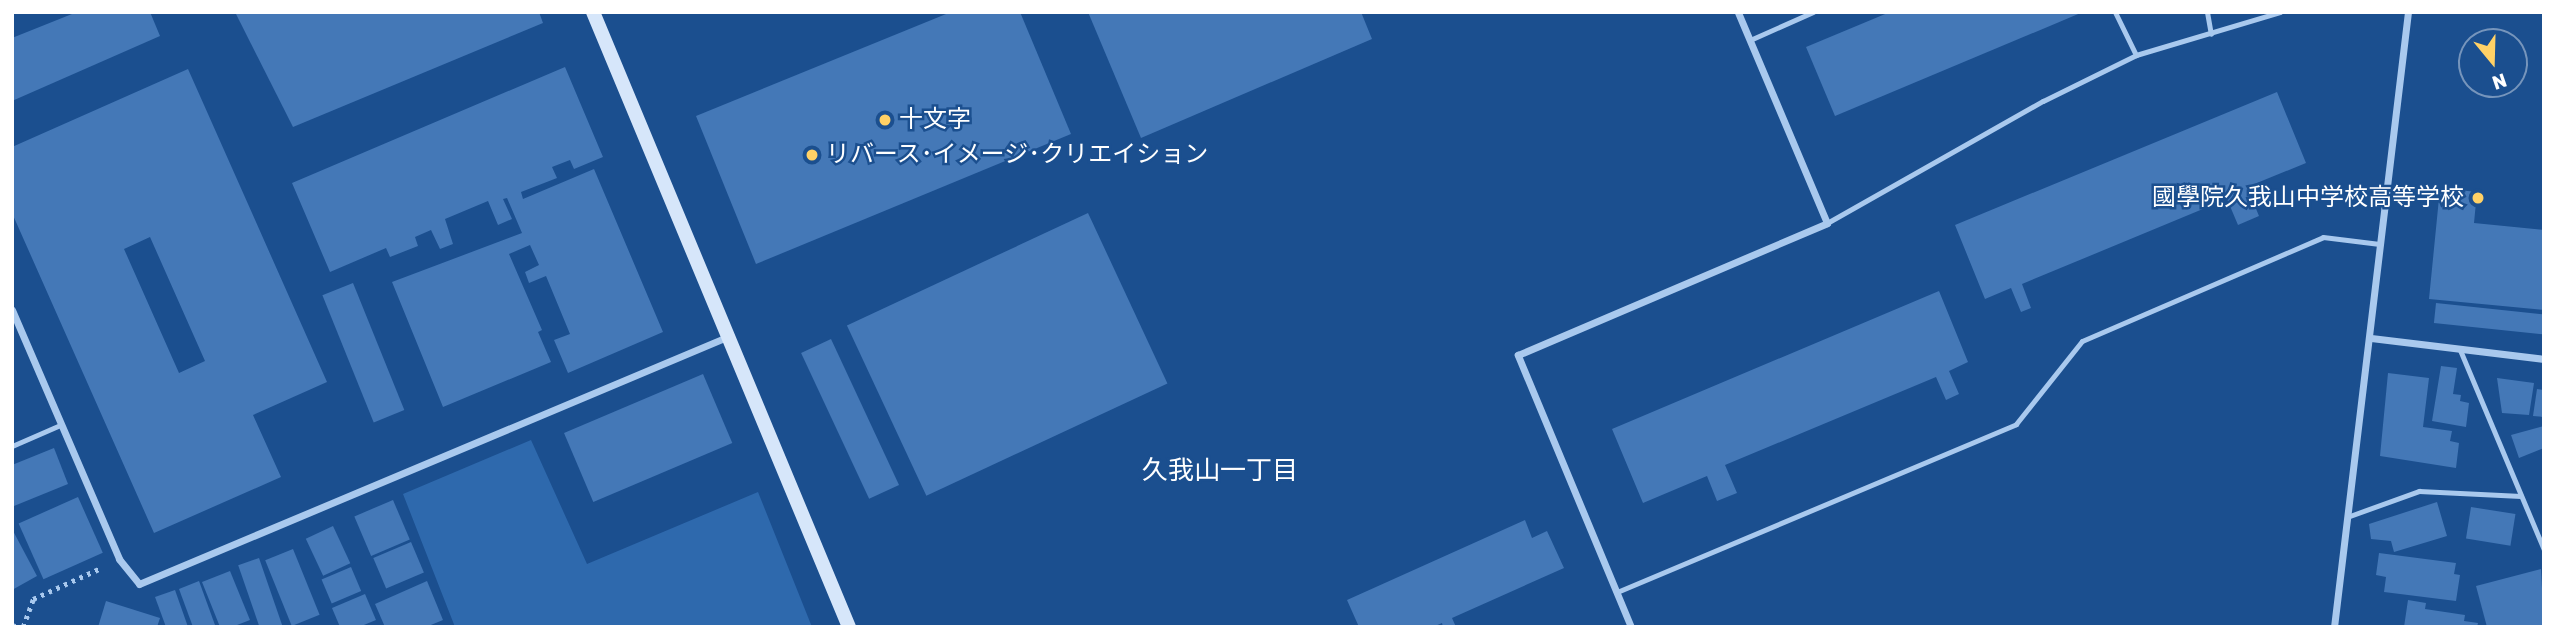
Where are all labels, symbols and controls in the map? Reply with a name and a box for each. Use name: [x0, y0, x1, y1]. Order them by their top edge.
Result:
north arrow: [2458, 28, 2528, 98]
text: N: [2489, 68, 2510, 95]
place label: 十文字: [899, 106, 971, 134]
marker: 十文字: [877, 112, 893, 128]
place label: リバース･イメージ･クリエイション: [826, 141, 1210, 169]
marker: リバース･イメージ･クリエイション: [804, 147, 820, 163]
place label: 國學院久我山中学校高等学校: [2152, 184, 2464, 212]
marker: 國學院久我山中学校高等学校: [2470, 190, 2486, 206]
district label: 久我山一丁目: [1142, 455, 1298, 487]

